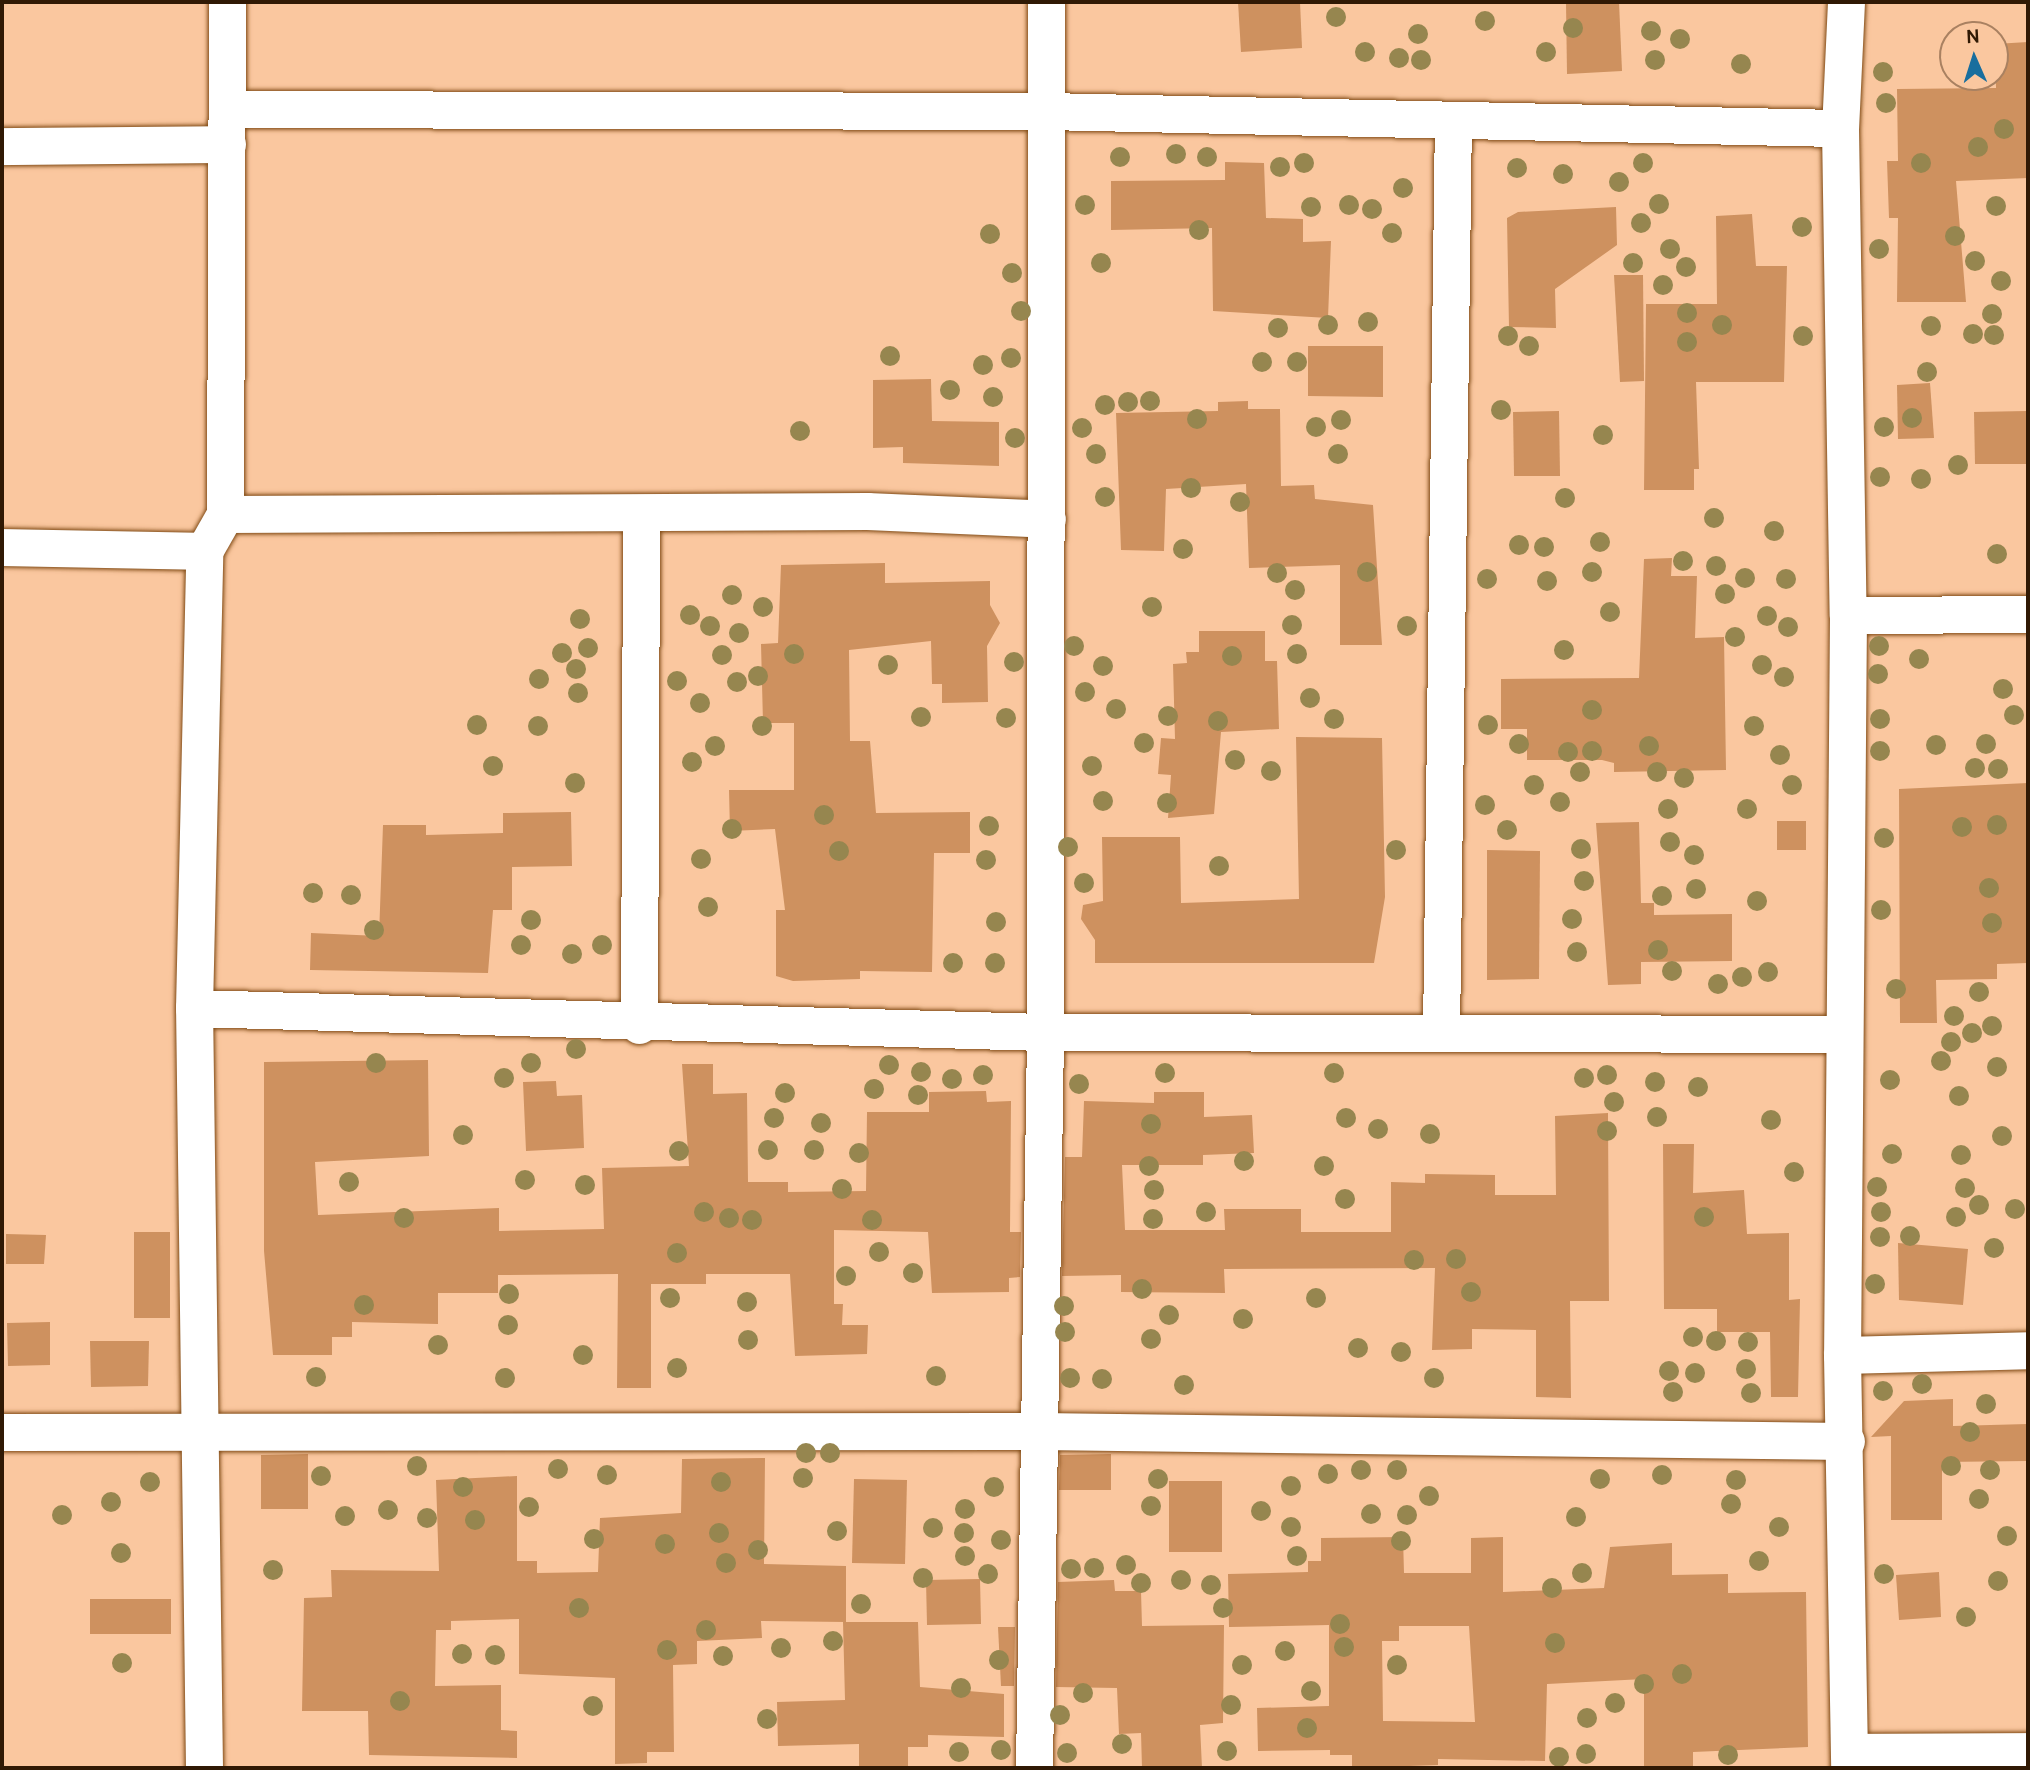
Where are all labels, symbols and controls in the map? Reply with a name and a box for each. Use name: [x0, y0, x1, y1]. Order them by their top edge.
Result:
north arrow: [1939, 21, 2009, 91]
text: N: [1966, 25, 1980, 48]

